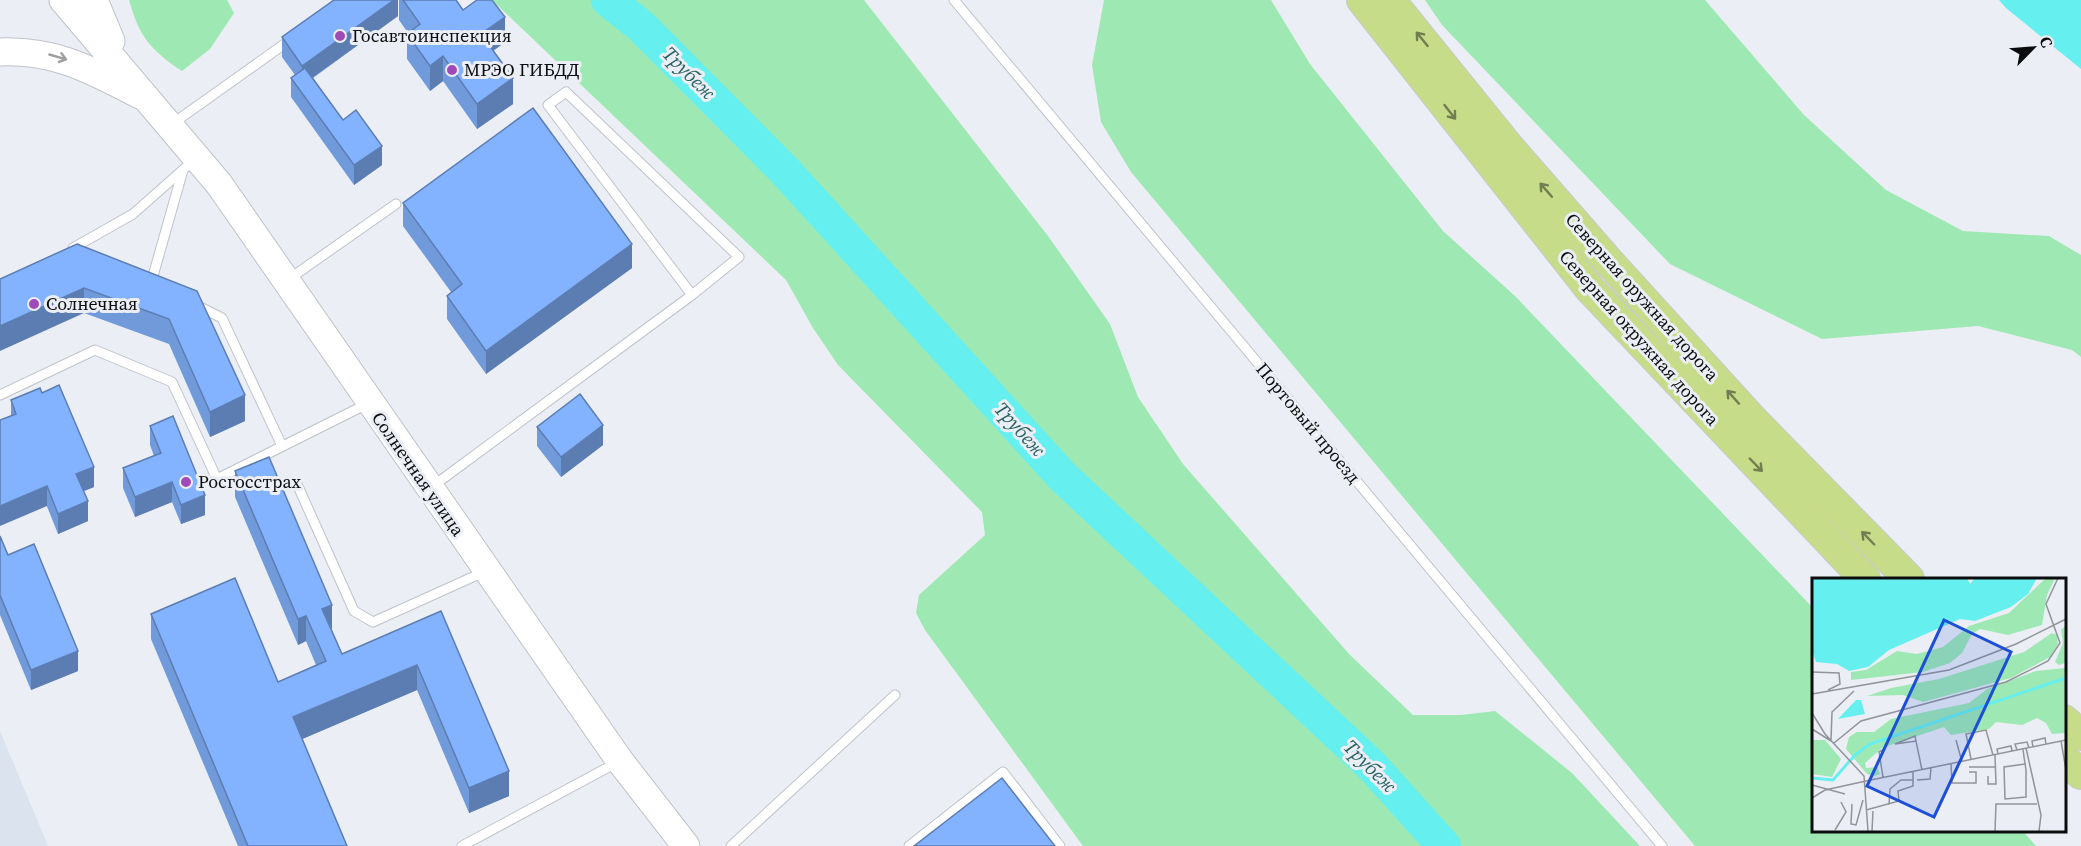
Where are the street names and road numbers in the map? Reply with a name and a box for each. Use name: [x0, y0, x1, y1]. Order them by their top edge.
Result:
street label: Северная оружная дорога: [1560, 207, 1725, 387]
street label: Северная окружная дорога: [1554, 245, 1726, 431]
street label: Портовый проезд: [1250, 357, 1366, 488]
street label: Солнечная улица: [366, 407, 471, 542]

